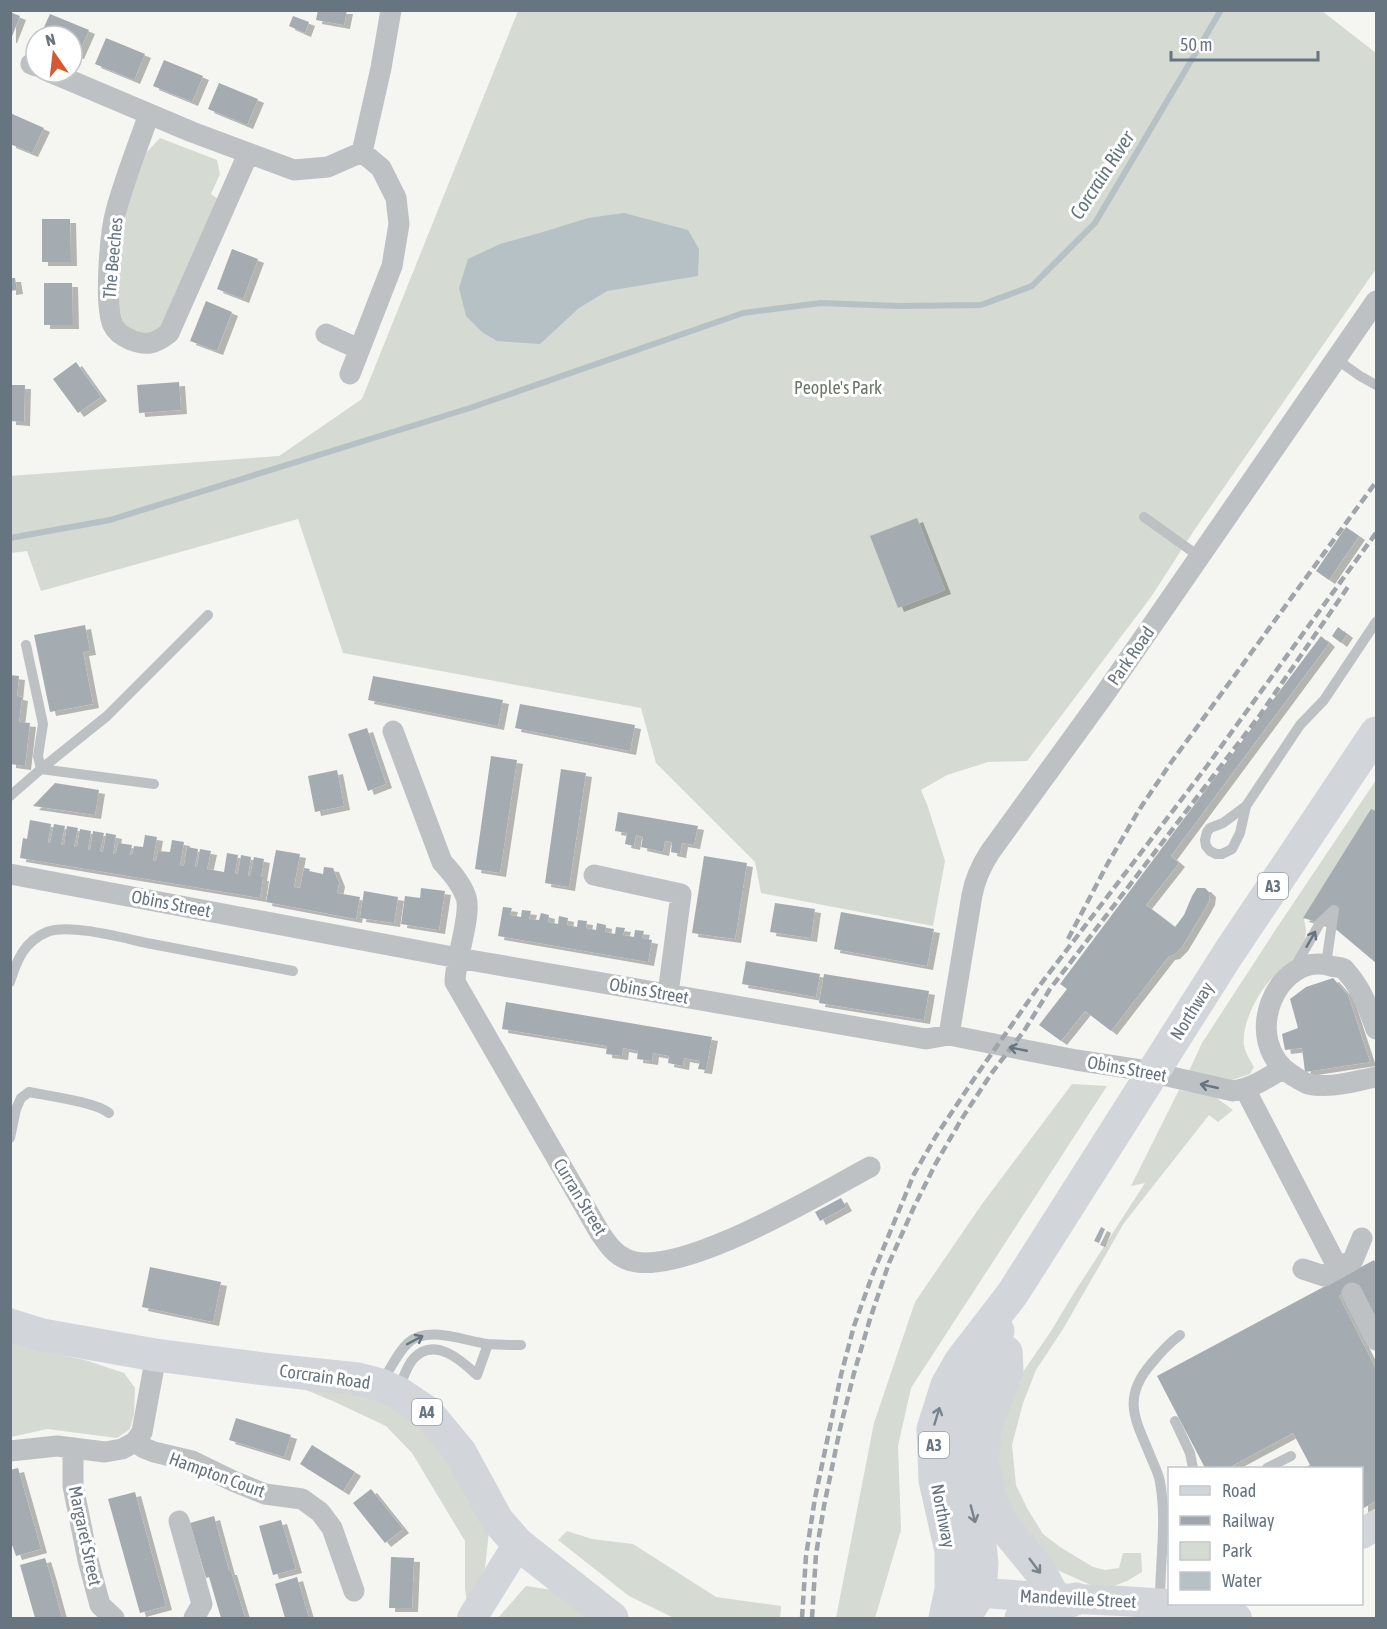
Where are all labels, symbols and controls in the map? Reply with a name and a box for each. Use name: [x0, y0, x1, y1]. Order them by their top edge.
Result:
north arrow: [24, 24, 84, 84]
scale bar: [1171, 24, 1318, 62]
text: N: [44, 30, 57, 49]
text: 50 m: [1180, 34, 1212, 55]
water label: Corcrain River: [1065, 125, 1139, 223]
street label: The Beeches: [98, 216, 127, 299]
park label: People's Park: [794, 377, 882, 398]
street label: Park Road: [1103, 622, 1158, 689]
road number: A3: [1258, 873, 1288, 899]
street label: Obins Street: [130, 886, 212, 921]
one-way arrow: [1305, 931, 1317, 948]
street label: Obins Street: [608, 973, 690, 1008]
street label: Northway: [1166, 978, 1218, 1044]
one-way arrow: [1008, 1043, 1028, 1054]
street label: Obins Street: [1086, 1051, 1168, 1086]
one-way arrow: [1200, 1080, 1219, 1091]
street label: Curran Street: [549, 1154, 612, 1239]
one-way arrow: [406, 1334, 423, 1346]
street label: Corcrain Road: [278, 1360, 372, 1393]
road number: A4: [412, 1399, 442, 1425]
one-way arrow: [933, 1407, 944, 1426]
road number: A3: [919, 1432, 949, 1458]
street label: Hampton Court: [166, 1447, 268, 1502]
legend: [1168, 1467, 1363, 1605]
text: Road: [1222, 1480, 1256, 1501]
street label: Northway: [927, 1482, 960, 1550]
street label: Margaret Street: [65, 1484, 106, 1588]
one-way arrow: [967, 1504, 979, 1523]
text: Railway: [1222, 1510, 1274, 1531]
text: Park: [1222, 1540, 1252, 1561]
one-way arrow: [1029, 1558, 1042, 1574]
text: Water: [1222, 1570, 1262, 1591]
street label: Mandeville Street: [1019, 1585, 1137, 1612]

